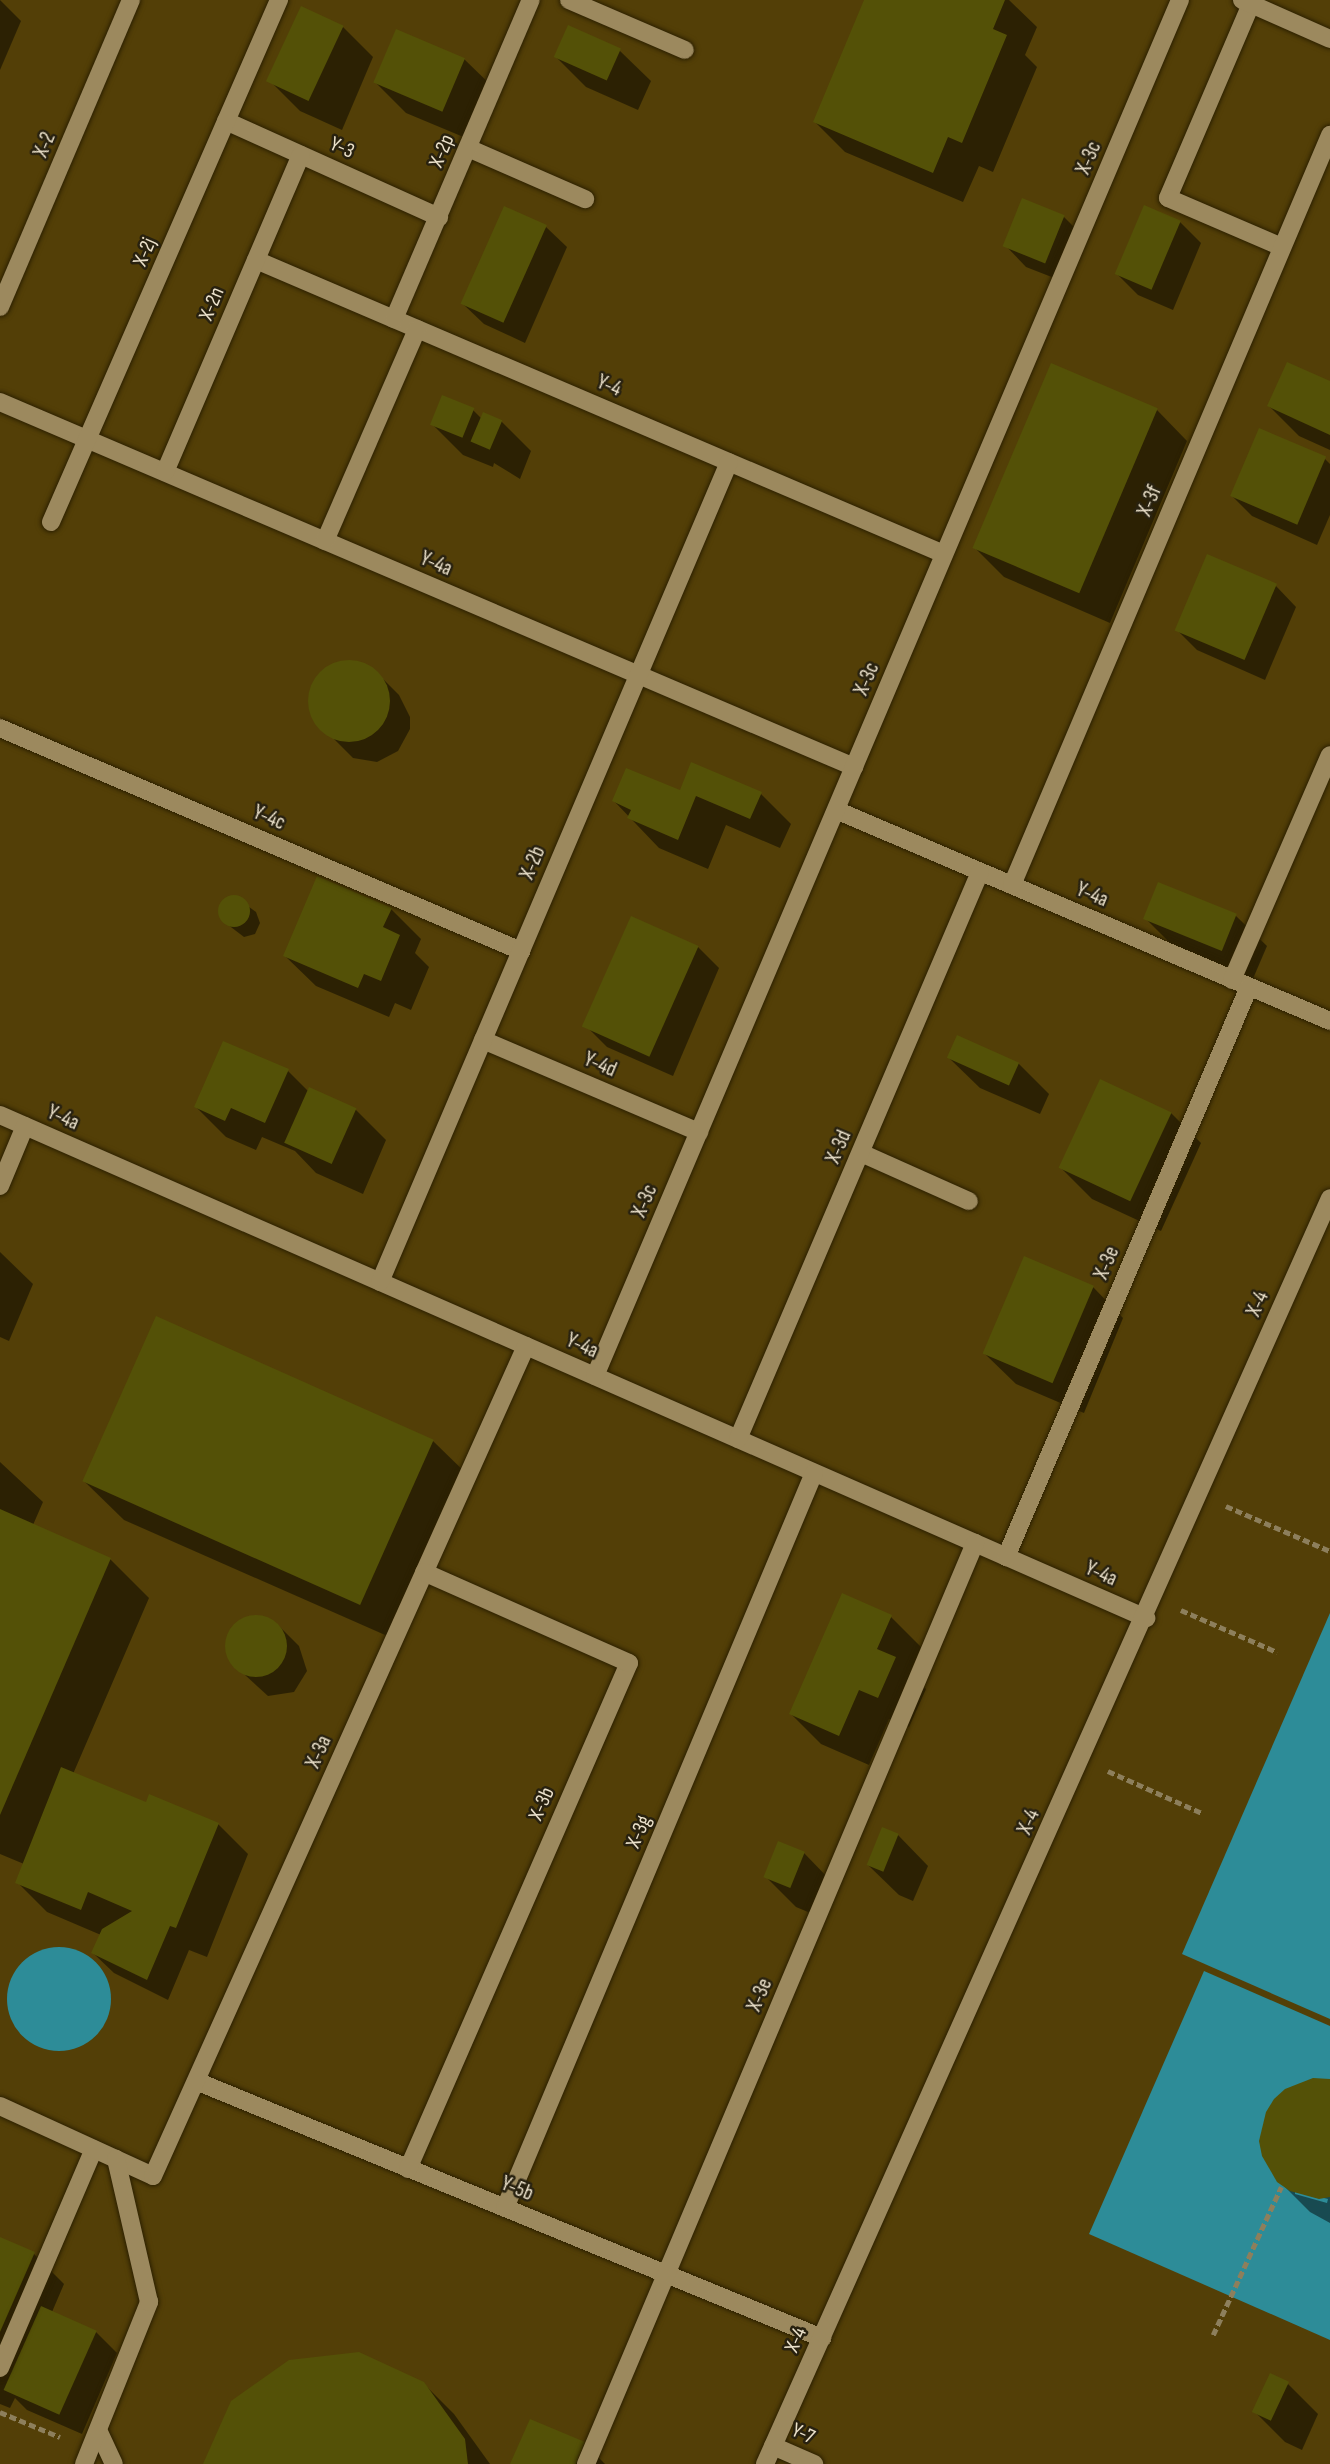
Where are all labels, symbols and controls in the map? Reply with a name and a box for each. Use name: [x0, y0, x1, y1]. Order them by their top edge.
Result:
street label: X-2: [29, 129, 61, 161]
street label: X-2p: [424, 131, 460, 171]
street label: Y-3: [326, 132, 358, 164]
street label: X-3c: [1071, 138, 1107, 178]
street label: X-2j: [128, 234, 162, 270]
street label: X-2n: [194, 284, 230, 324]
street label: Y-4: [593, 370, 625, 402]
street label: X-3f: [1132, 482, 1168, 520]
street label: Y-4a: [416, 546, 456, 582]
street label: X-3c: [849, 659, 885, 699]
street label: Y-4c: [249, 800, 289, 836]
street label: X-2b: [515, 843, 551, 883]
street label: Y-4a: [1072, 877, 1112, 913]
street label: Y-4d: [580, 1047, 620, 1083]
street label: Y-4a: [43, 1100, 83, 1136]
street label: X-3d: [821, 1127, 857, 1167]
street label: X-3c: [627, 1181, 663, 1221]
street label: X-3e: [1089, 1243, 1125, 1283]
street label: X-4: [1241, 1288, 1275, 1320]
street label: Y-4a: [562, 1328, 602, 1364]
street label: Y-4a: [1081, 1556, 1121, 1592]
street label: X-3a: [301, 1732, 337, 1772]
street label: X-3b: [524, 1784, 560, 1824]
street label: X-4: [1012, 1806, 1046, 1838]
street label: X-3g: [621, 1812, 657, 1852]
street label: X-3e: [742, 1975, 778, 2015]
street label: Y-5b: [497, 2171, 537, 2207]
street label: X-4: [779, 2324, 813, 2356]
street label: Y-7: [787, 2418, 819, 2450]

